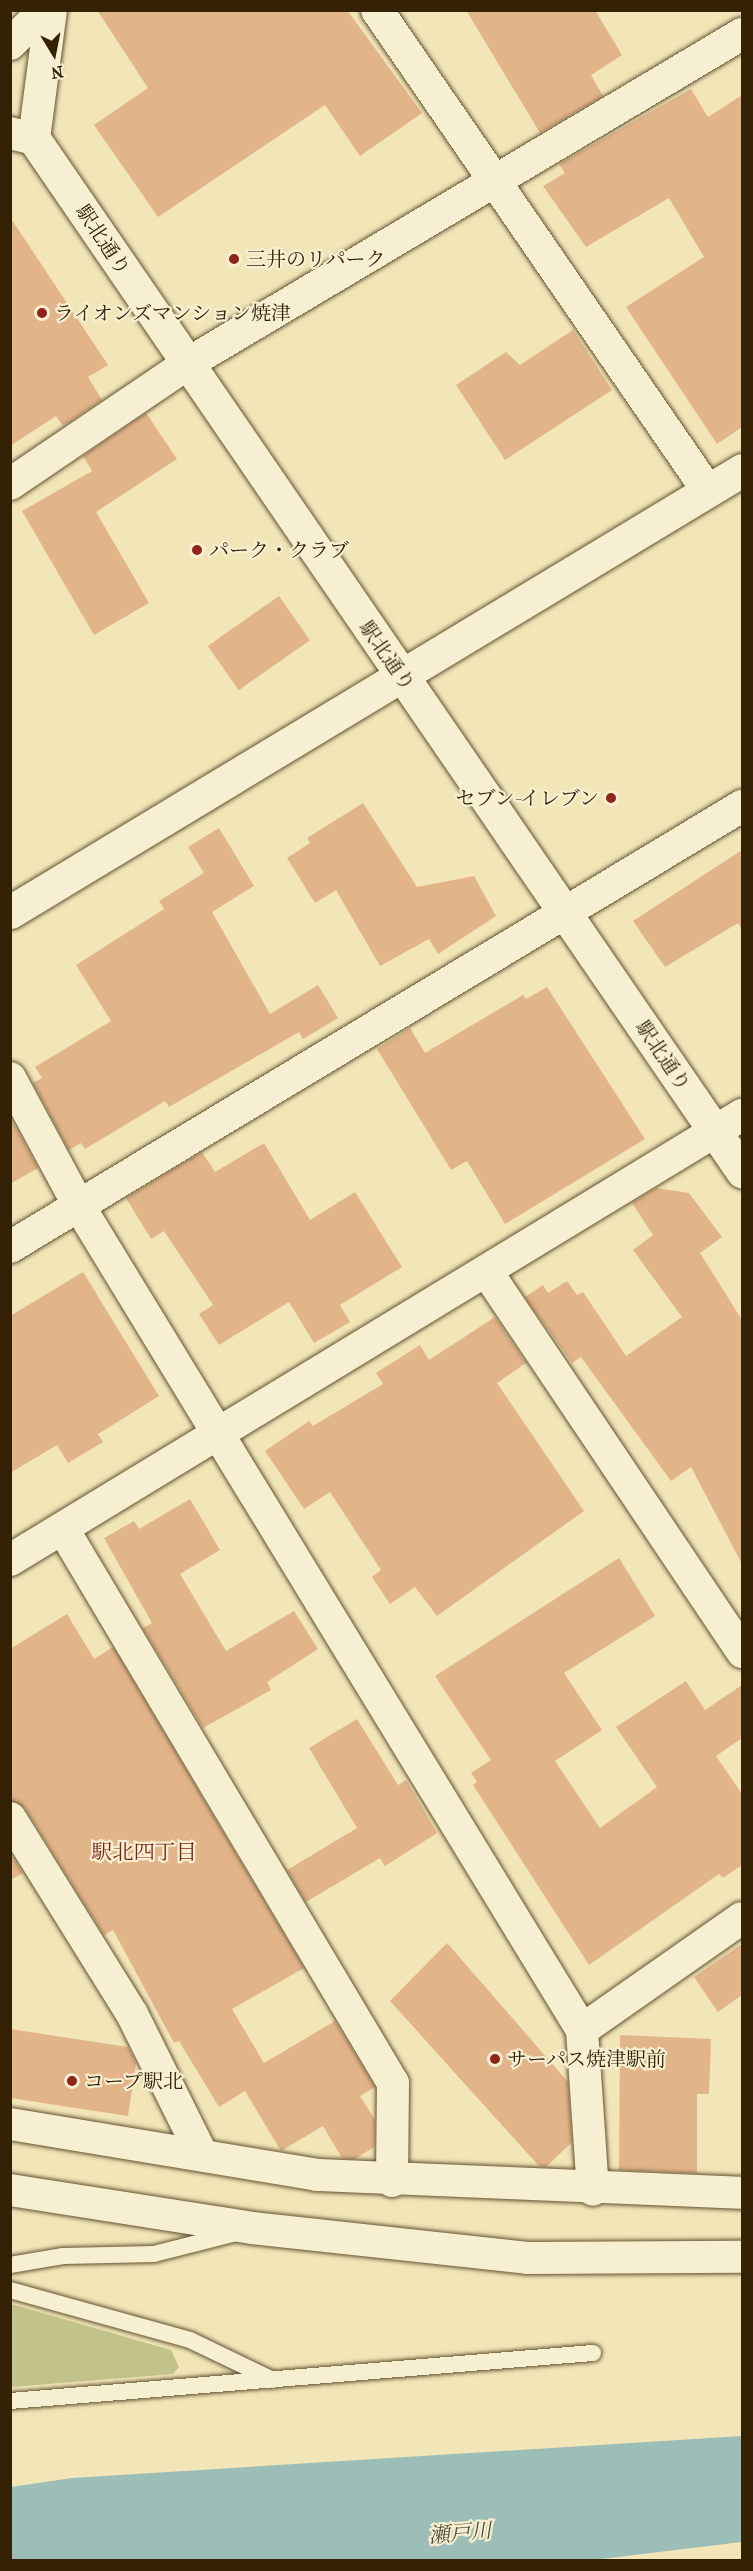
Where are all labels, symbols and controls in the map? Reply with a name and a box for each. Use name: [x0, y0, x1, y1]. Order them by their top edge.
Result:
north arrow: [24, 24, 84, 84]
text: N: [50, 62, 65, 83]
street label: 駅北通り: [71, 200, 135, 280]
place label: 三井のリパーク: [246, 247, 386, 271]
marker: 三井のリパーク: [227, 252, 241, 266]
place label: ライオンズマンション焼津: [54, 301, 294, 325]
marker: ライオンズマンション焼津: [35, 306, 49, 320]
place label: パーク・クラブ: [209, 538, 349, 562]
marker: パーク・クラブ: [190, 543, 204, 557]
street label: 駅北通り: [354, 616, 420, 696]
place label: セブン-イレブン: [454, 786, 599, 810]
marker: セブン-イレブン: [604, 791, 618, 805]
street label: 駅北通り: [631, 1016, 695, 1096]
district label: 駅北四丁目: [92, 1839, 196, 1865]
place label: サーパス焼津駅前: [507, 2047, 667, 2071]
marker: サーパス焼津駅前: [488, 2052, 502, 2066]
place label: コープ駅北: [84, 2069, 184, 2093]
marker: コープ駅北: [65, 2074, 79, 2088]
water label: 瀬戸川: [428, 2518, 492, 2548]

